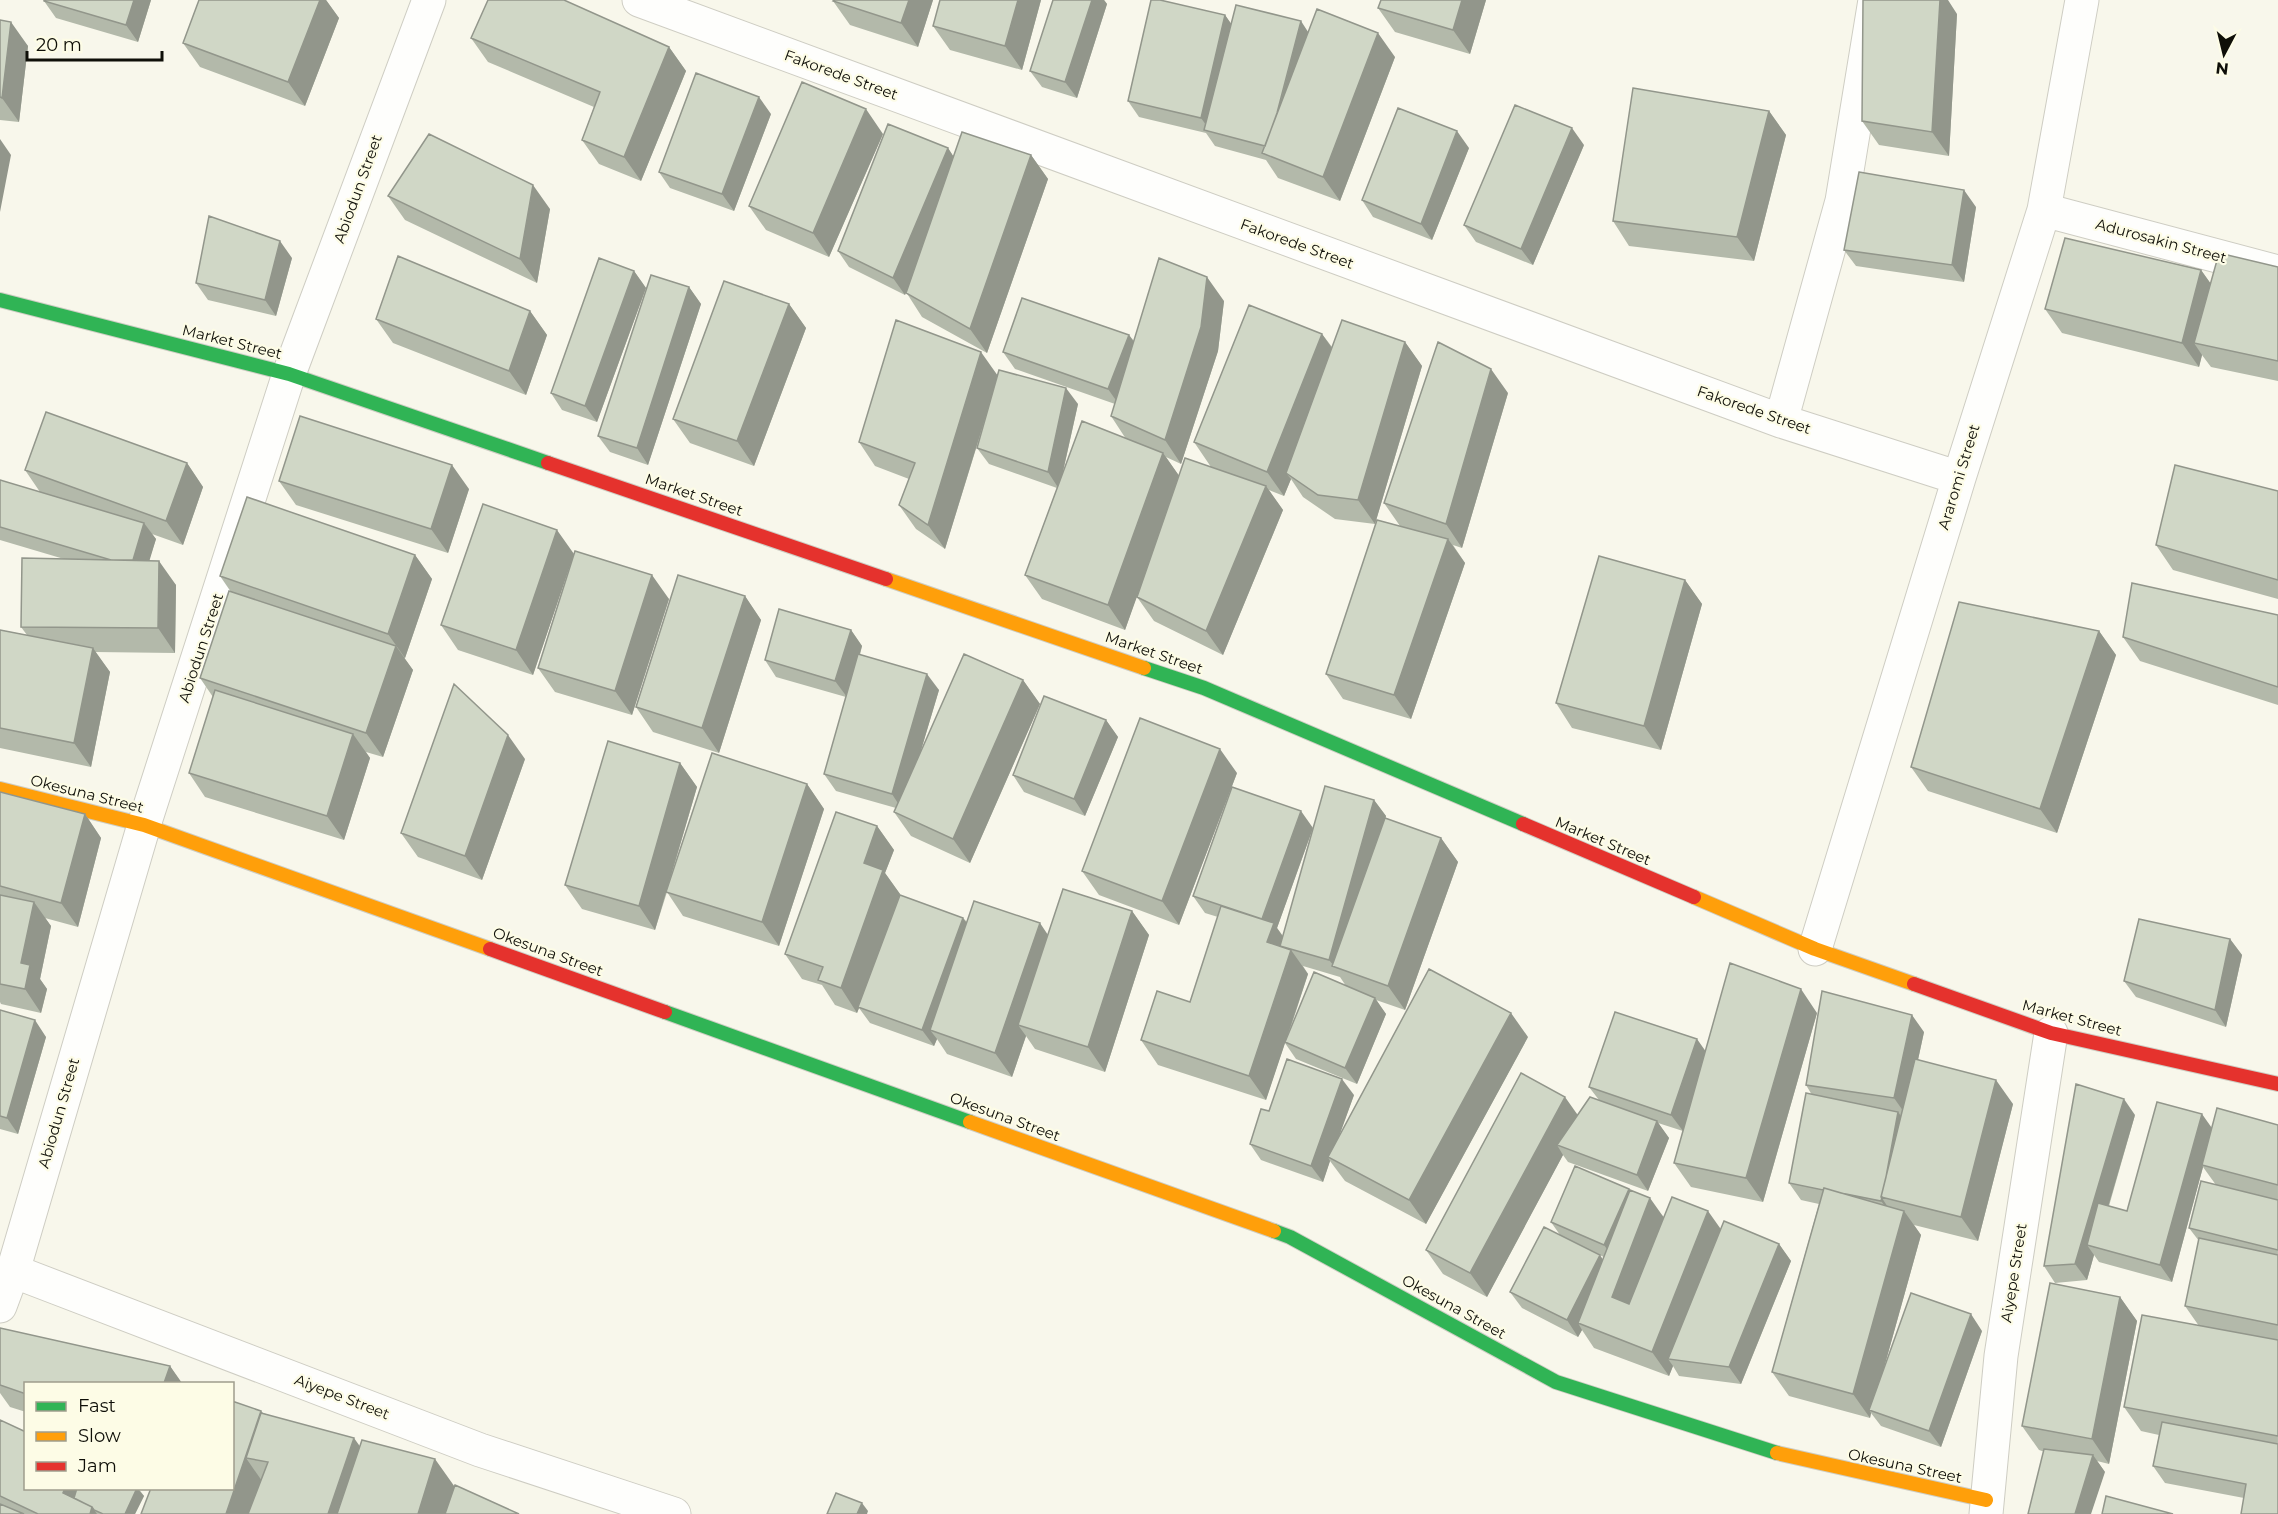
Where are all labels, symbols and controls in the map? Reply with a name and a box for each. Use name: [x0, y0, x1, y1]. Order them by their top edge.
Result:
scale bar: [27, 24, 162, 62]
north arrow: [2194, 24, 2254, 84]
text: 20 m: [36, 34, 82, 56]
street label: Fakorede Street: [782, 45, 901, 104]
text: N: [2215, 58, 2230, 79]
street label: Abiodun Street: [329, 132, 386, 246]
street label: Fakorede Street: [1238, 214, 1357, 273]
street label: Adurosakin Street: [2094, 214, 2229, 267]
street label: Market Street: [180, 320, 284, 363]
street label: Fakorede Street: [1695, 381, 1814, 438]
street label: Araromi Street: [1933, 422, 1984, 532]
street label: Market Street: [643, 469, 746, 520]
street label: Abiodun Street: [174, 591, 227, 705]
street label: Market Street: [1103, 627, 1206, 678]
street label: Okesuna Street: [29, 770, 146, 817]
street label: Market Street: [1552, 812, 1654, 869]
street label: Okesuna Street: [490, 923, 606, 980]
street label: Market Street: [2020, 995, 2124, 1040]
street label: Abiodun Street: [34, 1055, 83, 1170]
street label: Okesuna Street: [947, 1088, 1063, 1145]
street label: Aiyepe Street: [1996, 1222, 2031, 1324]
street label: Okesuna Street: [1399, 1270, 1510, 1343]
street label: Aiyepe Street: [292, 1370, 392, 1423]
legend: [24, 1382, 234, 1490]
text: Fast: [78, 1395, 116, 1417]
text: Slow: [78, 1425, 121, 1447]
street label: Okesuna Street: [1846, 1444, 1964, 1487]
text: Jam: [77, 1455, 117, 1477]

